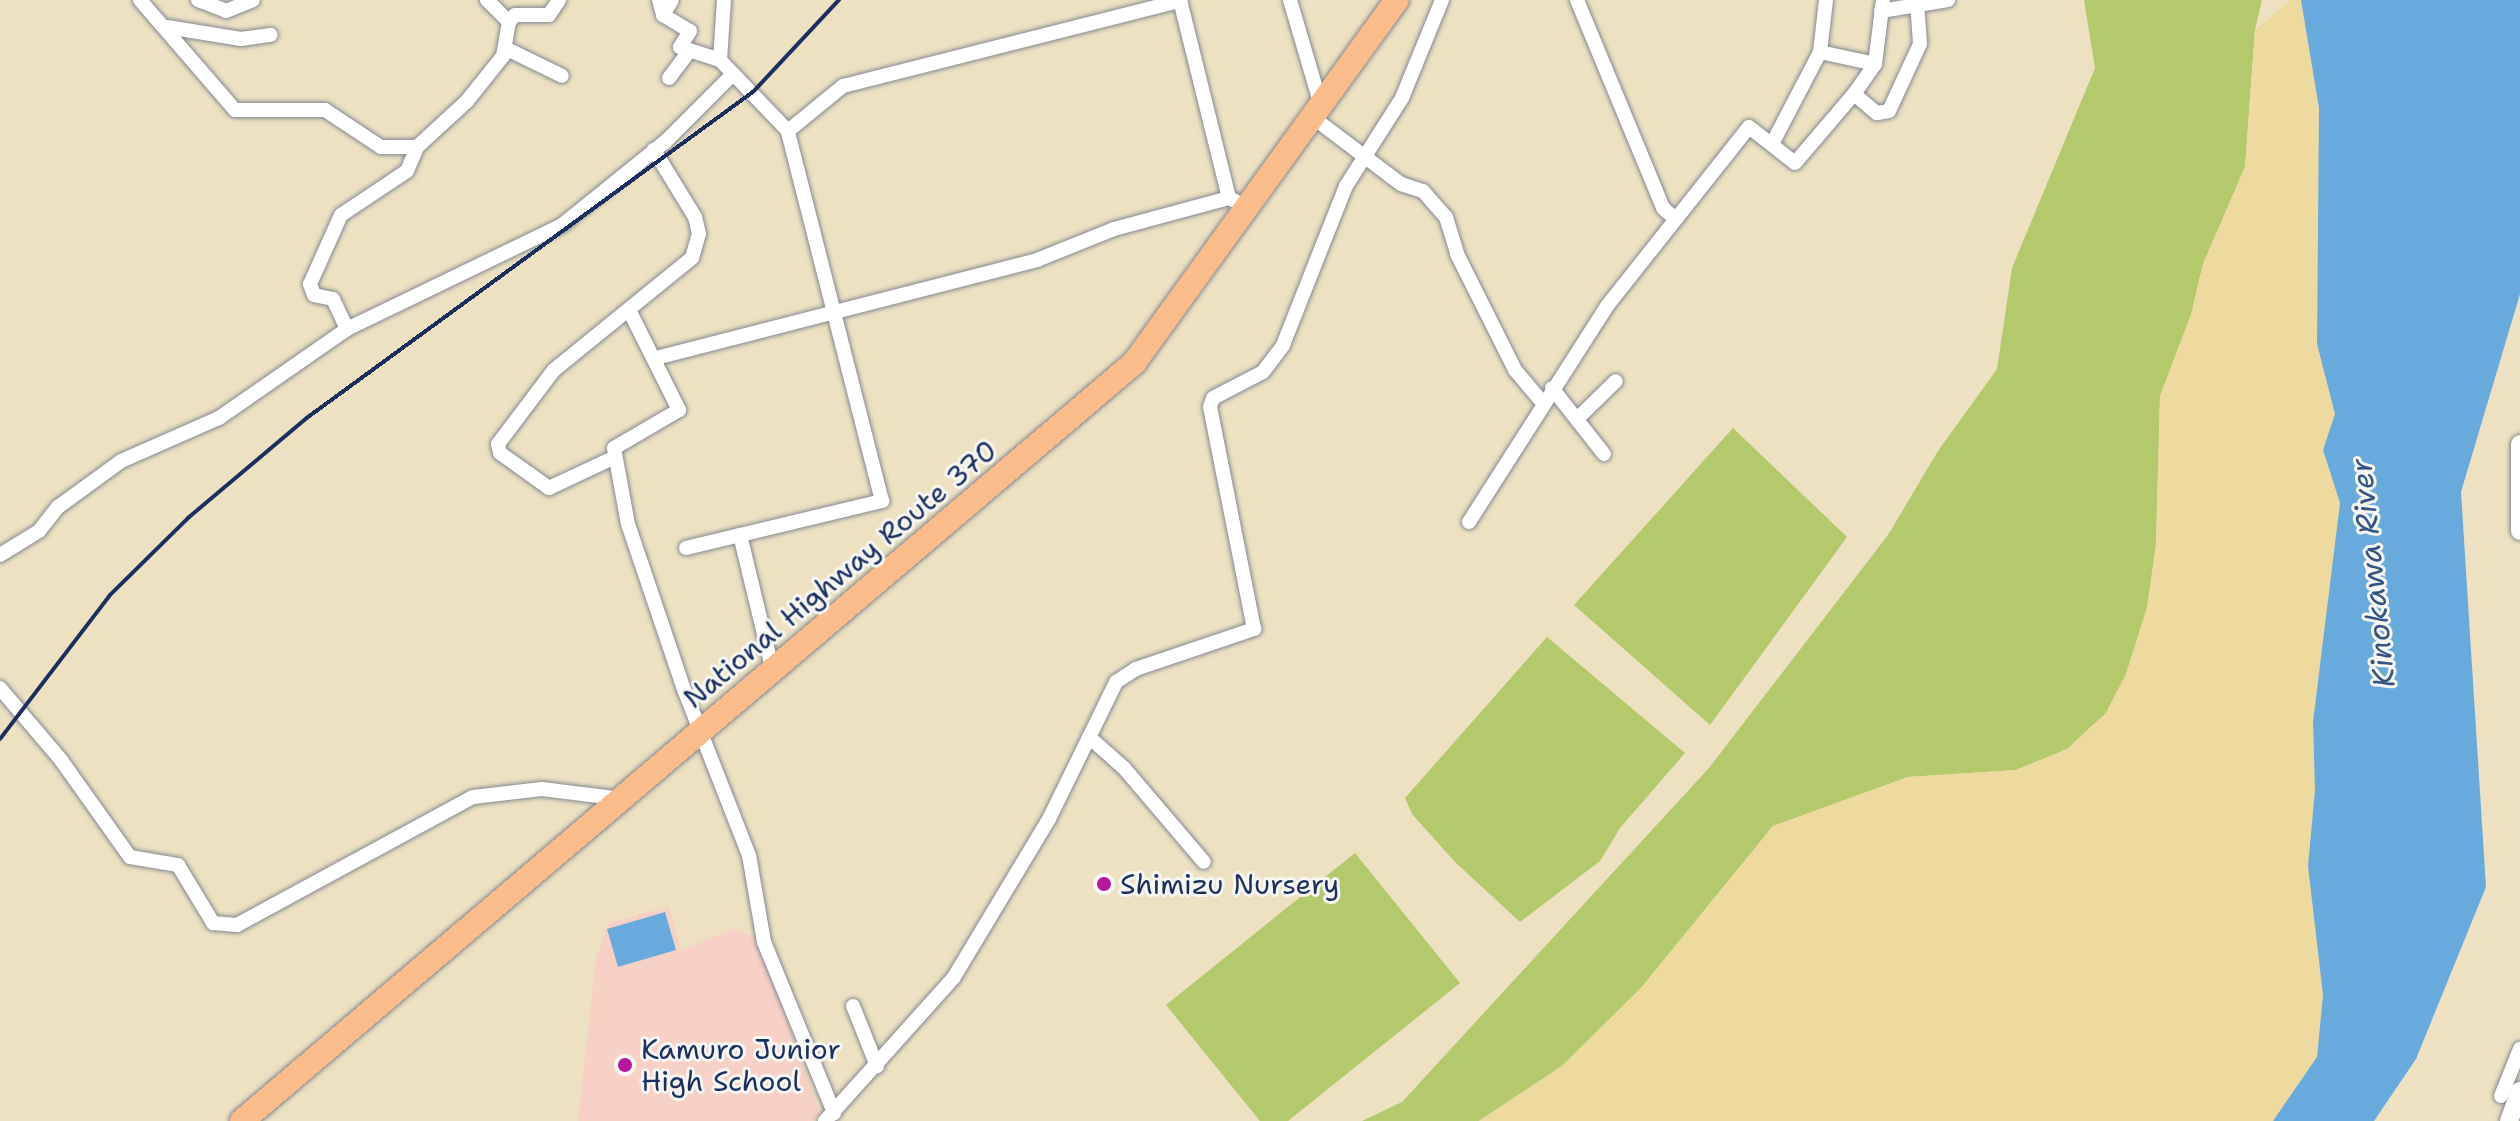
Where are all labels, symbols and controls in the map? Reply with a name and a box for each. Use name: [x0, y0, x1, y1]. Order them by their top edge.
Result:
street label: National Highway Route 370: [677, 433, 1003, 715]
water label: Kinokawa River: [2343, 457, 2403, 689]
place label: Shimizu Nursery: [1120, 867, 1339, 901]
marker: Shimizu Nursery: [1095, 875, 1113, 893]
place label: Kamuro Junior High School: [641, 1032, 841, 1098]
marker: Kamuro Junior High School: [616, 1056, 634, 1074]

